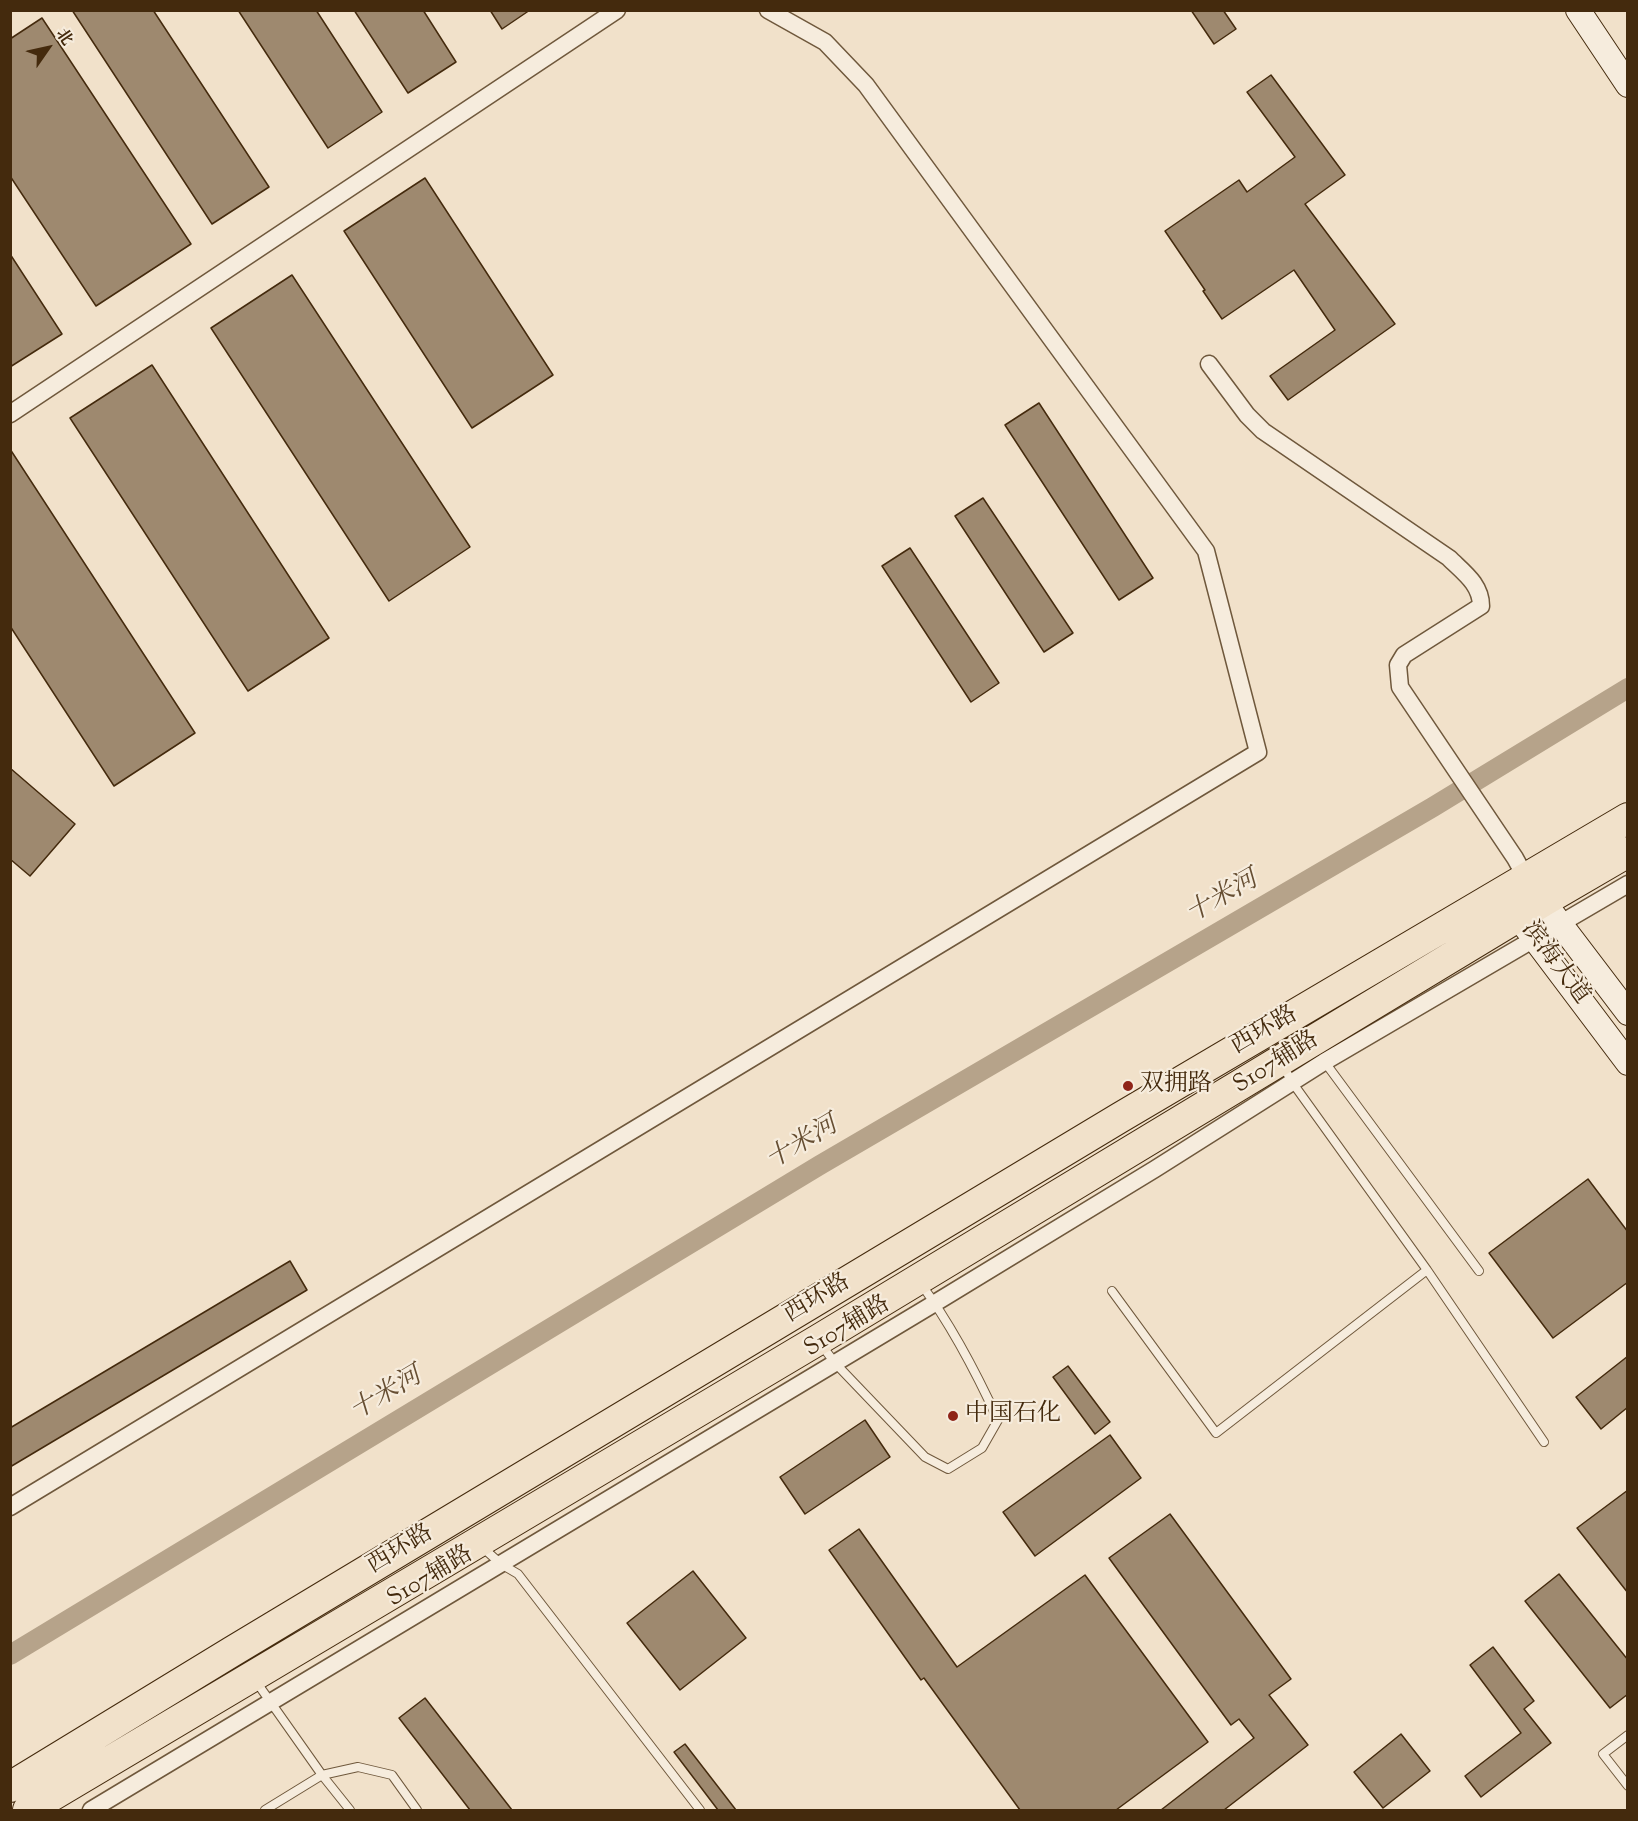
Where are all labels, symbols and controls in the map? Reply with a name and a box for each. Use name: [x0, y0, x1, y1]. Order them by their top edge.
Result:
north arrow: [18, 18, 78, 78]
text: 北: [49, 25, 77, 51]
water label: 十米河: [1181, 866, 1265, 932]
street label: 滨海大道: [1514, 917, 1594, 1011]
street label: 西环路: [1227, 1002, 1303, 1062]
street label: S107辅路: [1229, 1027, 1325, 1101]
place label: 双拥路: [1140, 1072, 1212, 1100]
marker: 双拥路: [1121, 1079, 1135, 1093]
water label: 十米河: [762, 1112, 844, 1178]
street label: 西环路: [780, 1269, 856, 1331]
street label: S107辅路: [800, 1291, 896, 1365]
water label: 十米河: [346, 1363, 428, 1429]
place label: 中国石化: [965, 1402, 1061, 1430]
marker: 中国石化: [946, 1409, 960, 1423]
street label: 西环路: [363, 1520, 439, 1582]
street label: S107辅路: [383, 1541, 479, 1615]

